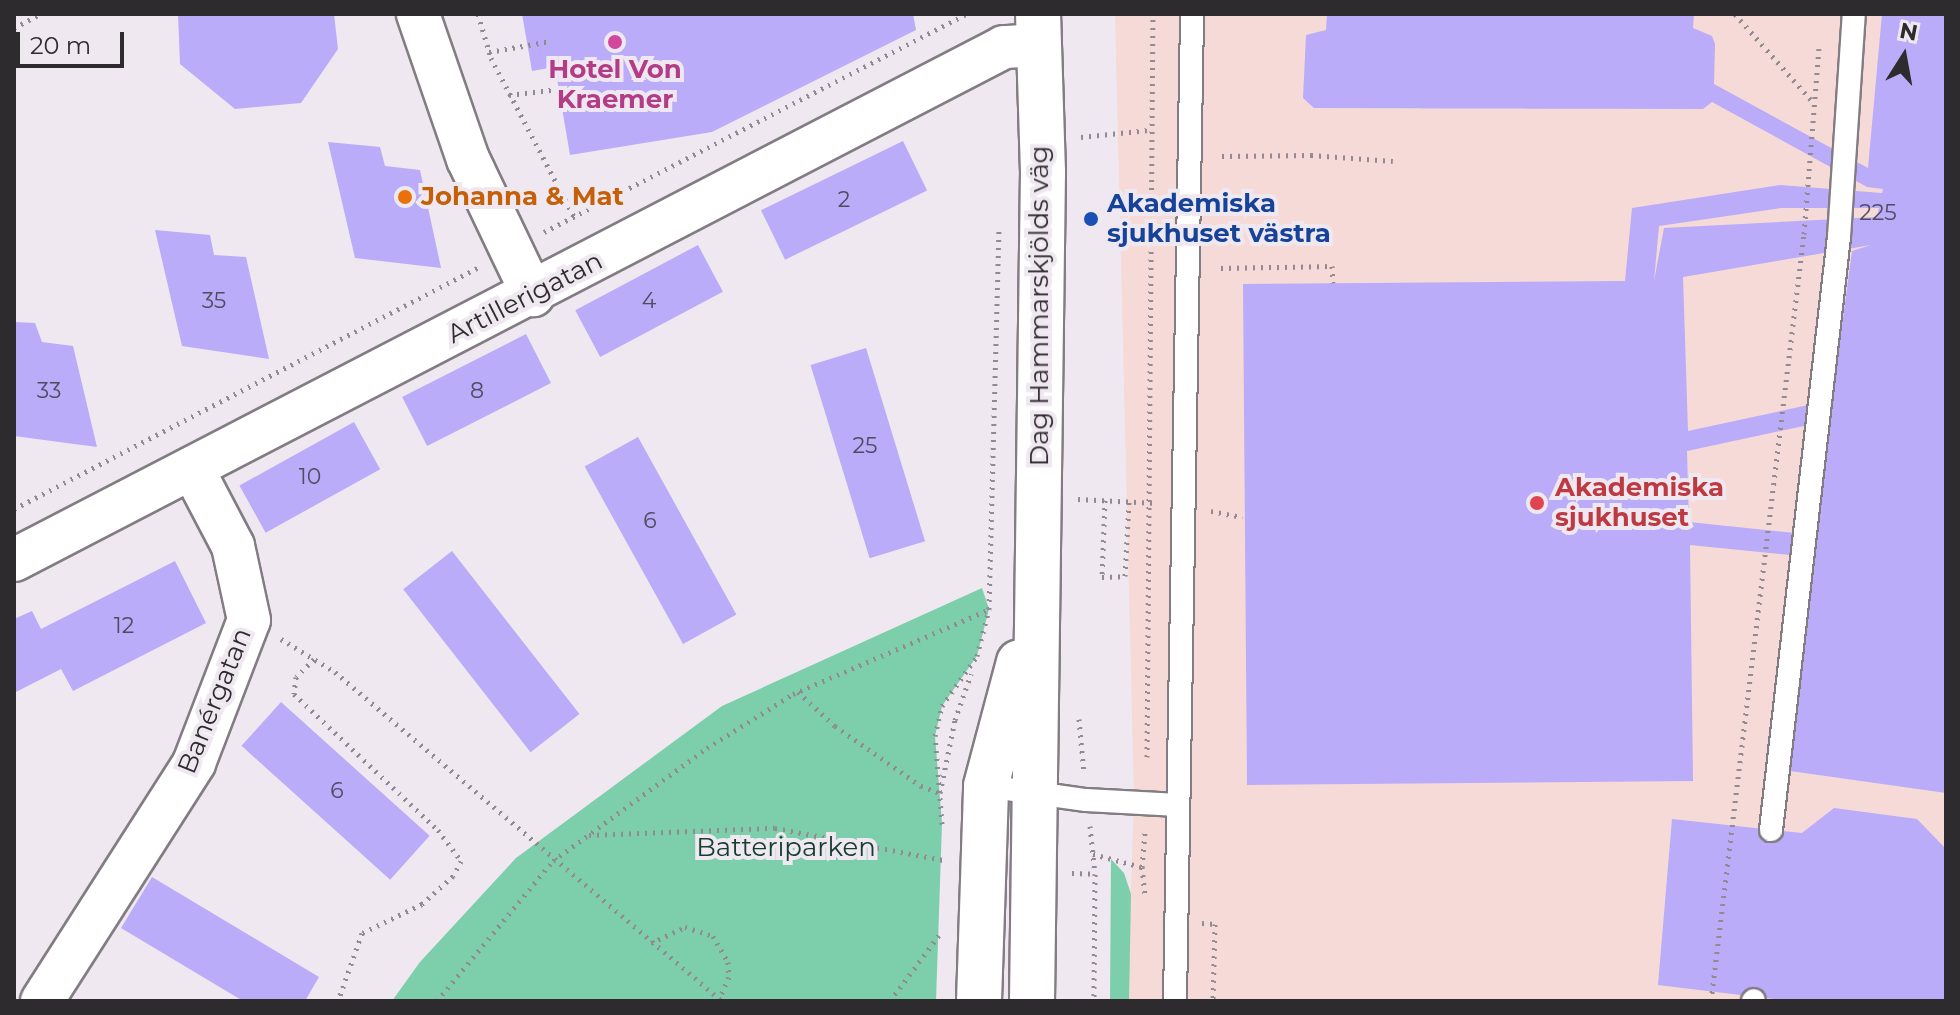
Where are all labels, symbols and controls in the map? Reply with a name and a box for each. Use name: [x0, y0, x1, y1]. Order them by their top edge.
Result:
scale bar: [20, 16, 128, 66]
north arrow: [1864, 16, 1944, 96]
text: N: [1897, 17, 1920, 47]
text: 20 m: [30, 31, 91, 60]
marker: Hotel Von Kraemer: [606, 33, 624, 51]
place label: Hotel Von Kraemer: [548, 54, 682, 116]
street label: Dag Hammarskjölds väg: [1024, 146, 1056, 466]
place label: Johanna & Mat: [421, 181, 624, 213]
house number: 2: [838, 187, 850, 213]
marker: Johanna & Mat: [396, 188, 414, 206]
place label: Akademiska sjukhuset västra: [1107, 188, 1331, 250]
house number: 225: [1859, 200, 1897, 226]
marker: Akademiska sjukhuset västra: [1082, 210, 1100, 228]
street label: Artillerigatan: [442, 246, 608, 350]
house number: 35: [202, 288, 226, 314]
house number: 4: [642, 288, 656, 314]
house number: 33: [37, 378, 61, 404]
house number: 8: [470, 378, 484, 404]
house number: 25: [853, 433, 877, 459]
house number: 10: [299, 464, 321, 490]
place label: Akademiska sjukhuset: [1555, 472, 1724, 534]
marker: Akademiska sjukhuset: [1526, 492, 1548, 514]
house number: 6: [643, 508, 657, 534]
house number: 12: [114, 613, 134, 639]
street label: Banérgatan: [172, 624, 258, 778]
house number: 6: [330, 778, 344, 804]
park label: Batteriparken: [696, 832, 876, 864]

